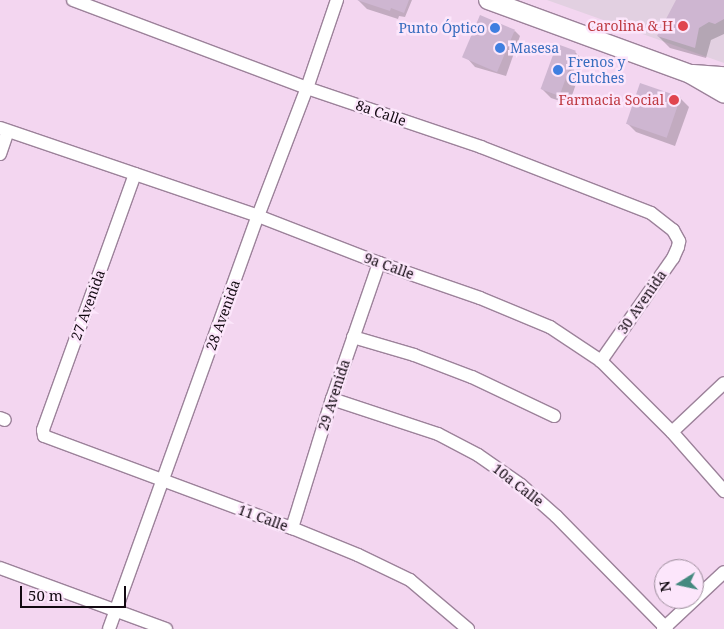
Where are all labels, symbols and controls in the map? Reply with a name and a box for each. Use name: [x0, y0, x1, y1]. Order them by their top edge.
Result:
place label: Carolina & H: [587, 18, 673, 34]
place label: Punto Óptico: [399, 20, 485, 36]
marker: Carolina & H: [677, 20, 689, 32]
marker: Punto Óptico: [489, 22, 501, 34]
place label: Masesa: [510, 40, 559, 56]
marker: Masesa: [494, 42, 506, 54]
place label: Frenos y Clutches: [568, 54, 625, 86]
marker: Frenos y Clutches: [552, 64, 564, 76]
place label: Farmacia Social: [559, 92, 664, 108]
marker: Farmacia Social: [668, 94, 680, 106]
street label: 8a Calle: [354, 97, 408, 129]
street label: 9a Calle: [362, 249, 416, 283]
street label: 27 Avenida: [67, 267, 109, 343]
street label: 30 Avenida: [614, 267, 670, 337]
street label: 28 Avenida: [202, 277, 244, 353]
street label: 29 Avenida: [315, 357, 353, 433]
street label: 10a Calle: [489, 460, 547, 510]
street label: 11 Calle: [236, 501, 290, 535]
north arrow: [654, 559, 704, 609]
scale bar: [22, 576, 129, 608]
text: N: [654, 579, 675, 594]
text: 50 m: [28, 585, 63, 605]

